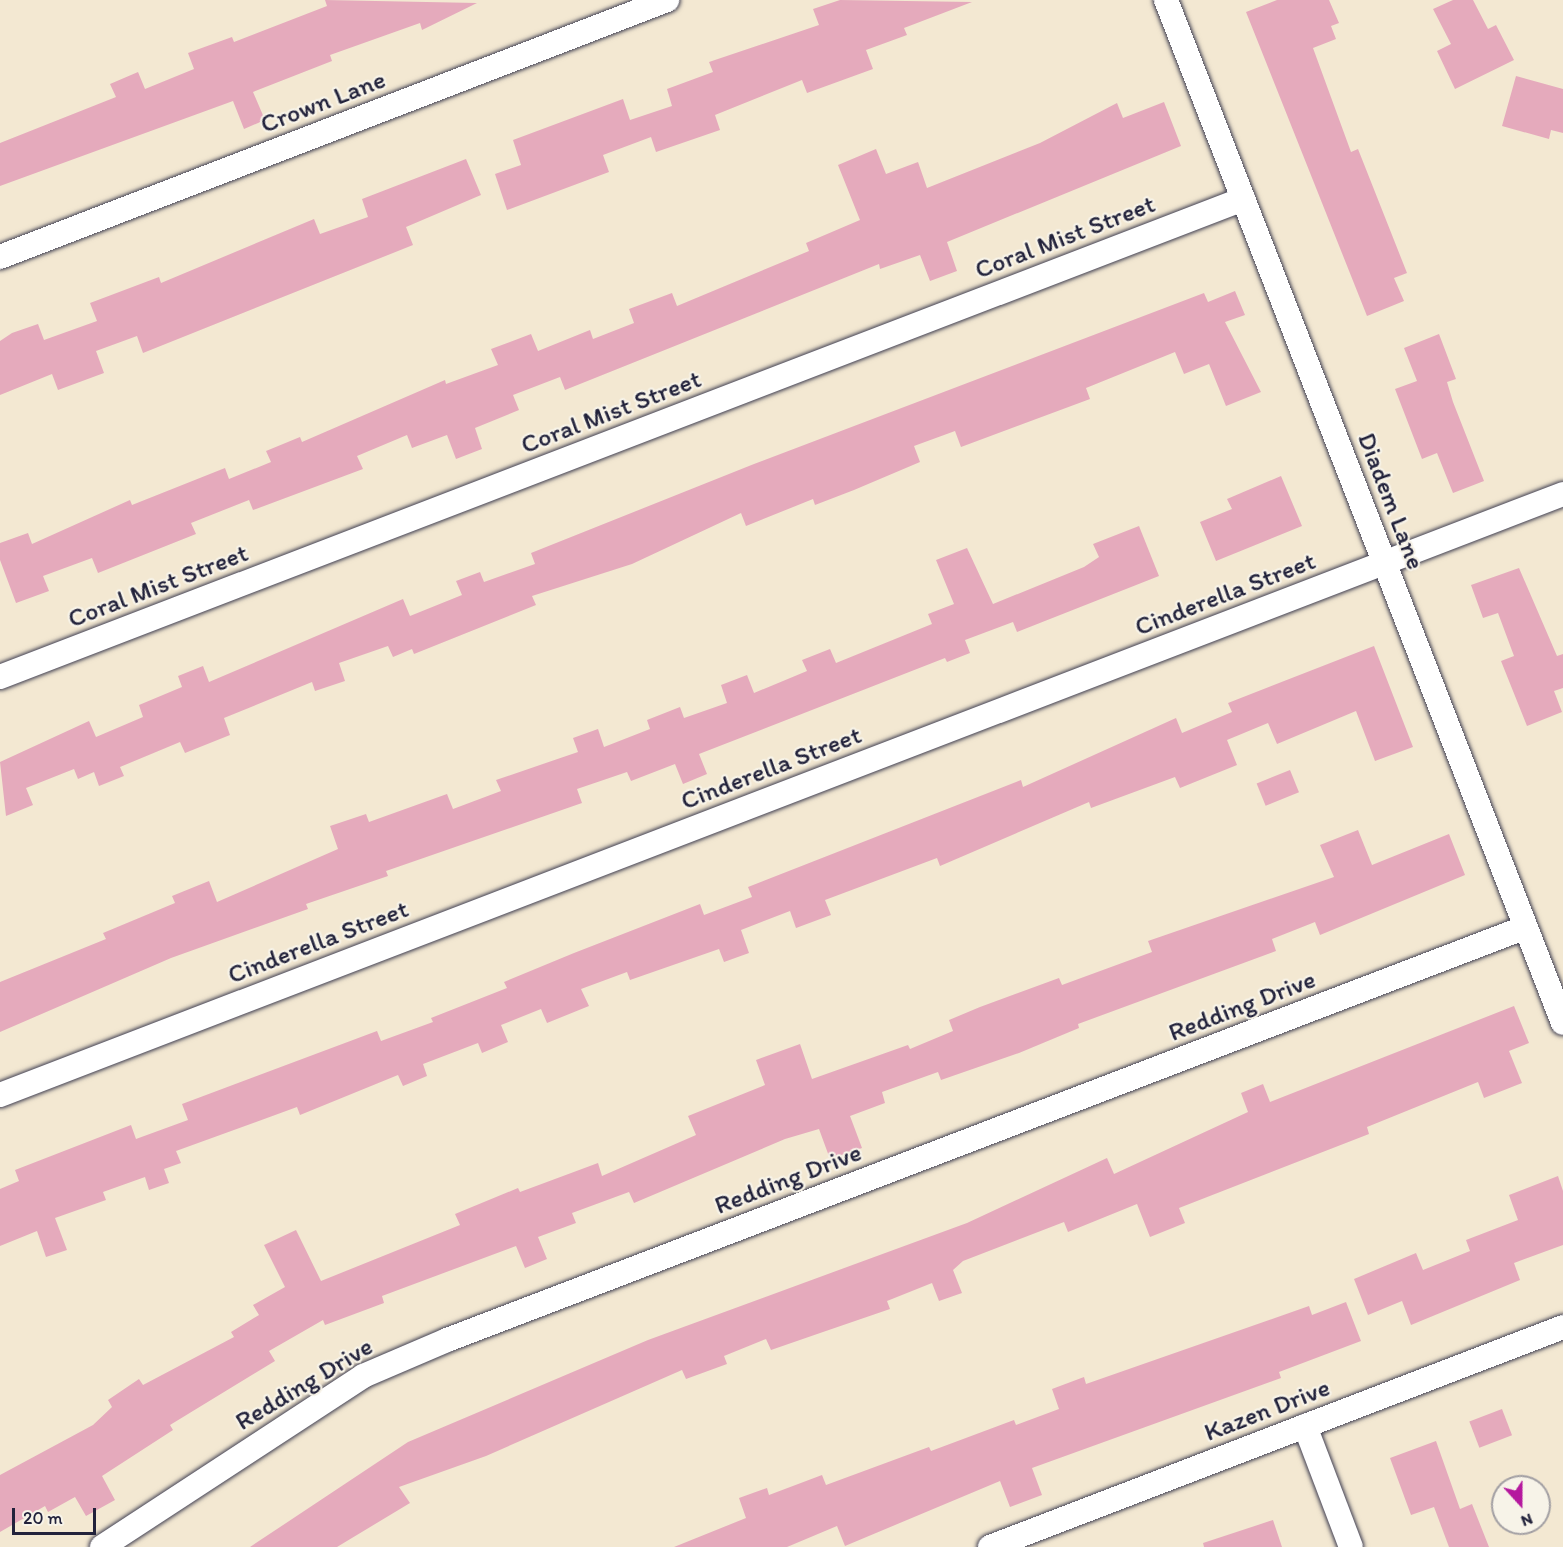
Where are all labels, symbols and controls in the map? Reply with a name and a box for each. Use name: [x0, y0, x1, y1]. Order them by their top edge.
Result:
street label: Crown Lane: [256, 64, 390, 140]
street label: Coral Mist Street: [971, 189, 1159, 285]
street label: Coral Mist Street: [517, 364, 705, 460]
street label: Diadem Lane: [1351, 428, 1431, 574]
street label: Coral Mist Street: [64, 538, 252, 634]
street label: Cinderella Street: [1131, 545, 1319, 643]
street label: Cinderella Street: [677, 719, 865, 817]
street label: Cinderella Street: [224, 893, 412, 991]
street label: Redding Drive: [1164, 964, 1320, 1048]
street label: Redding Drive: [710, 1137, 866, 1221]
street label: Redding Drive: [229, 1331, 379, 1437]
street label: Kazen Drive: [1199, 1372, 1335, 1448]
north arrow: [1491, 1475, 1551, 1535]
scale bar: [15, 1496, 99, 1534]
text: 20 m: [23, 1507, 63, 1529]
text: N: [1518, 1510, 1535, 1531]

